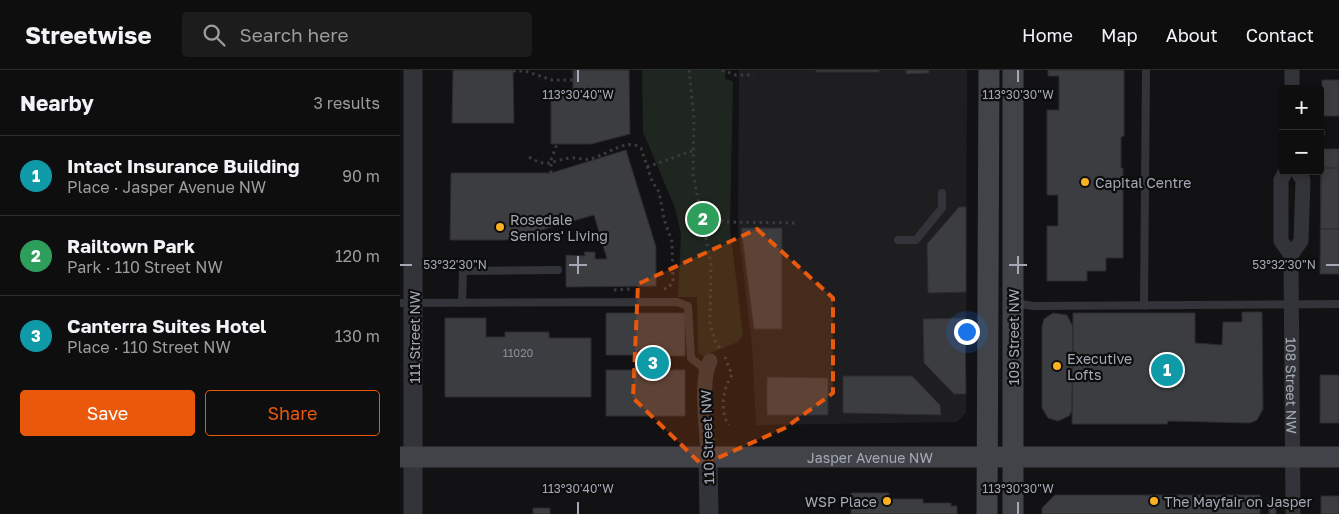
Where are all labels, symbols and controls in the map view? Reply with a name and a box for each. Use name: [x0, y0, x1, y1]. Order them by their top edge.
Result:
search box: [182, 12, 532, 57]
text: Streetwise: [25, 20, 152, 49]
icon: search: [200, 21, 228, 49]
text: Search here: [240, 23, 348, 46]
text: Home: [1022, 24, 1073, 46]
text: Map: [1101, 24, 1138, 46]
text: About: [1166, 24, 1218, 46]
text: Contact: [1246, 24, 1314, 46]
map controls: [1279, 85, 1324, 175]
button: +: [1279, 85, 1324, 130]
text: 113°30'40"W: [542, 87, 614, 102]
text: 113°30'30"W: [982, 87, 1054, 102]
text: Nearby: [20, 90, 94, 116]
text: 3 results: [313, 93, 380, 113]
button: −: [1279, 130, 1324, 175]
text: Intact Insurance Building: [67, 154, 300, 177]
text: 1: [32, 166, 40, 186]
text: 90 m: [342, 166, 380, 186]
place label: Capital Centre: [1095, 174, 1191, 191]
marker: Capital Centre: [1079, 176, 1091, 188]
text: Place · Jasper Avenue NW: [67, 177, 266, 197]
pin: 2: [687, 200, 719, 238]
place label: Rosedale Seniors' Living: [510, 211, 608, 244]
marker: Rosedale Seniors' Living: [494, 221, 506, 233]
text: Railtown Park: [67, 234, 195, 257]
text: 2: [31, 246, 41, 266]
text: 120 m: [335, 246, 380, 266]
text: Park · 110 Street NW: [67, 257, 223, 277]
text: 53°32'30"N: [423, 257, 487, 272]
text: 53°32'30"N: [1252, 257, 1316, 272]
street label: 109 Street NW: [1005, 288, 1022, 385]
street label: 111 Street NW: [406, 290, 423, 383]
text: Canterra Suites Hotel: [67, 314, 266, 337]
your location: [954, 319, 980, 345]
text: 3: [31, 326, 41, 346]
text: 130 m: [335, 326, 380, 346]
text: Place · 110 Street NW: [67, 337, 231, 357]
street label: 108 Street NW: [1283, 337, 1301, 434]
pin: 3: [637, 344, 669, 382]
house number: 11020: [503, 346, 534, 359]
place label: Executive Lofts: [1067, 350, 1132, 383]
pin: 1: [1151, 351, 1183, 389]
marker: Executive Lofts: [1051, 360, 1063, 372]
street label: 110 Street NW: [697, 389, 717, 485]
button: Save: [20, 390, 195, 436]
button: Share: [205, 390, 380, 436]
street label: Jasper Avenue NW: [807, 449, 934, 466]
text: 113°30'40"W: [542, 481, 614, 496]
text: 113°30'30"W: [982, 481, 1054, 496]
place label: WSP Place: [805, 493, 877, 510]
place label: The Mayfair on Jasper: [1164, 493, 1312, 510]
marker: WSP Place: [881, 495, 893, 507]
marker: The Mayfair on Jasper: [1148, 495, 1160, 507]

